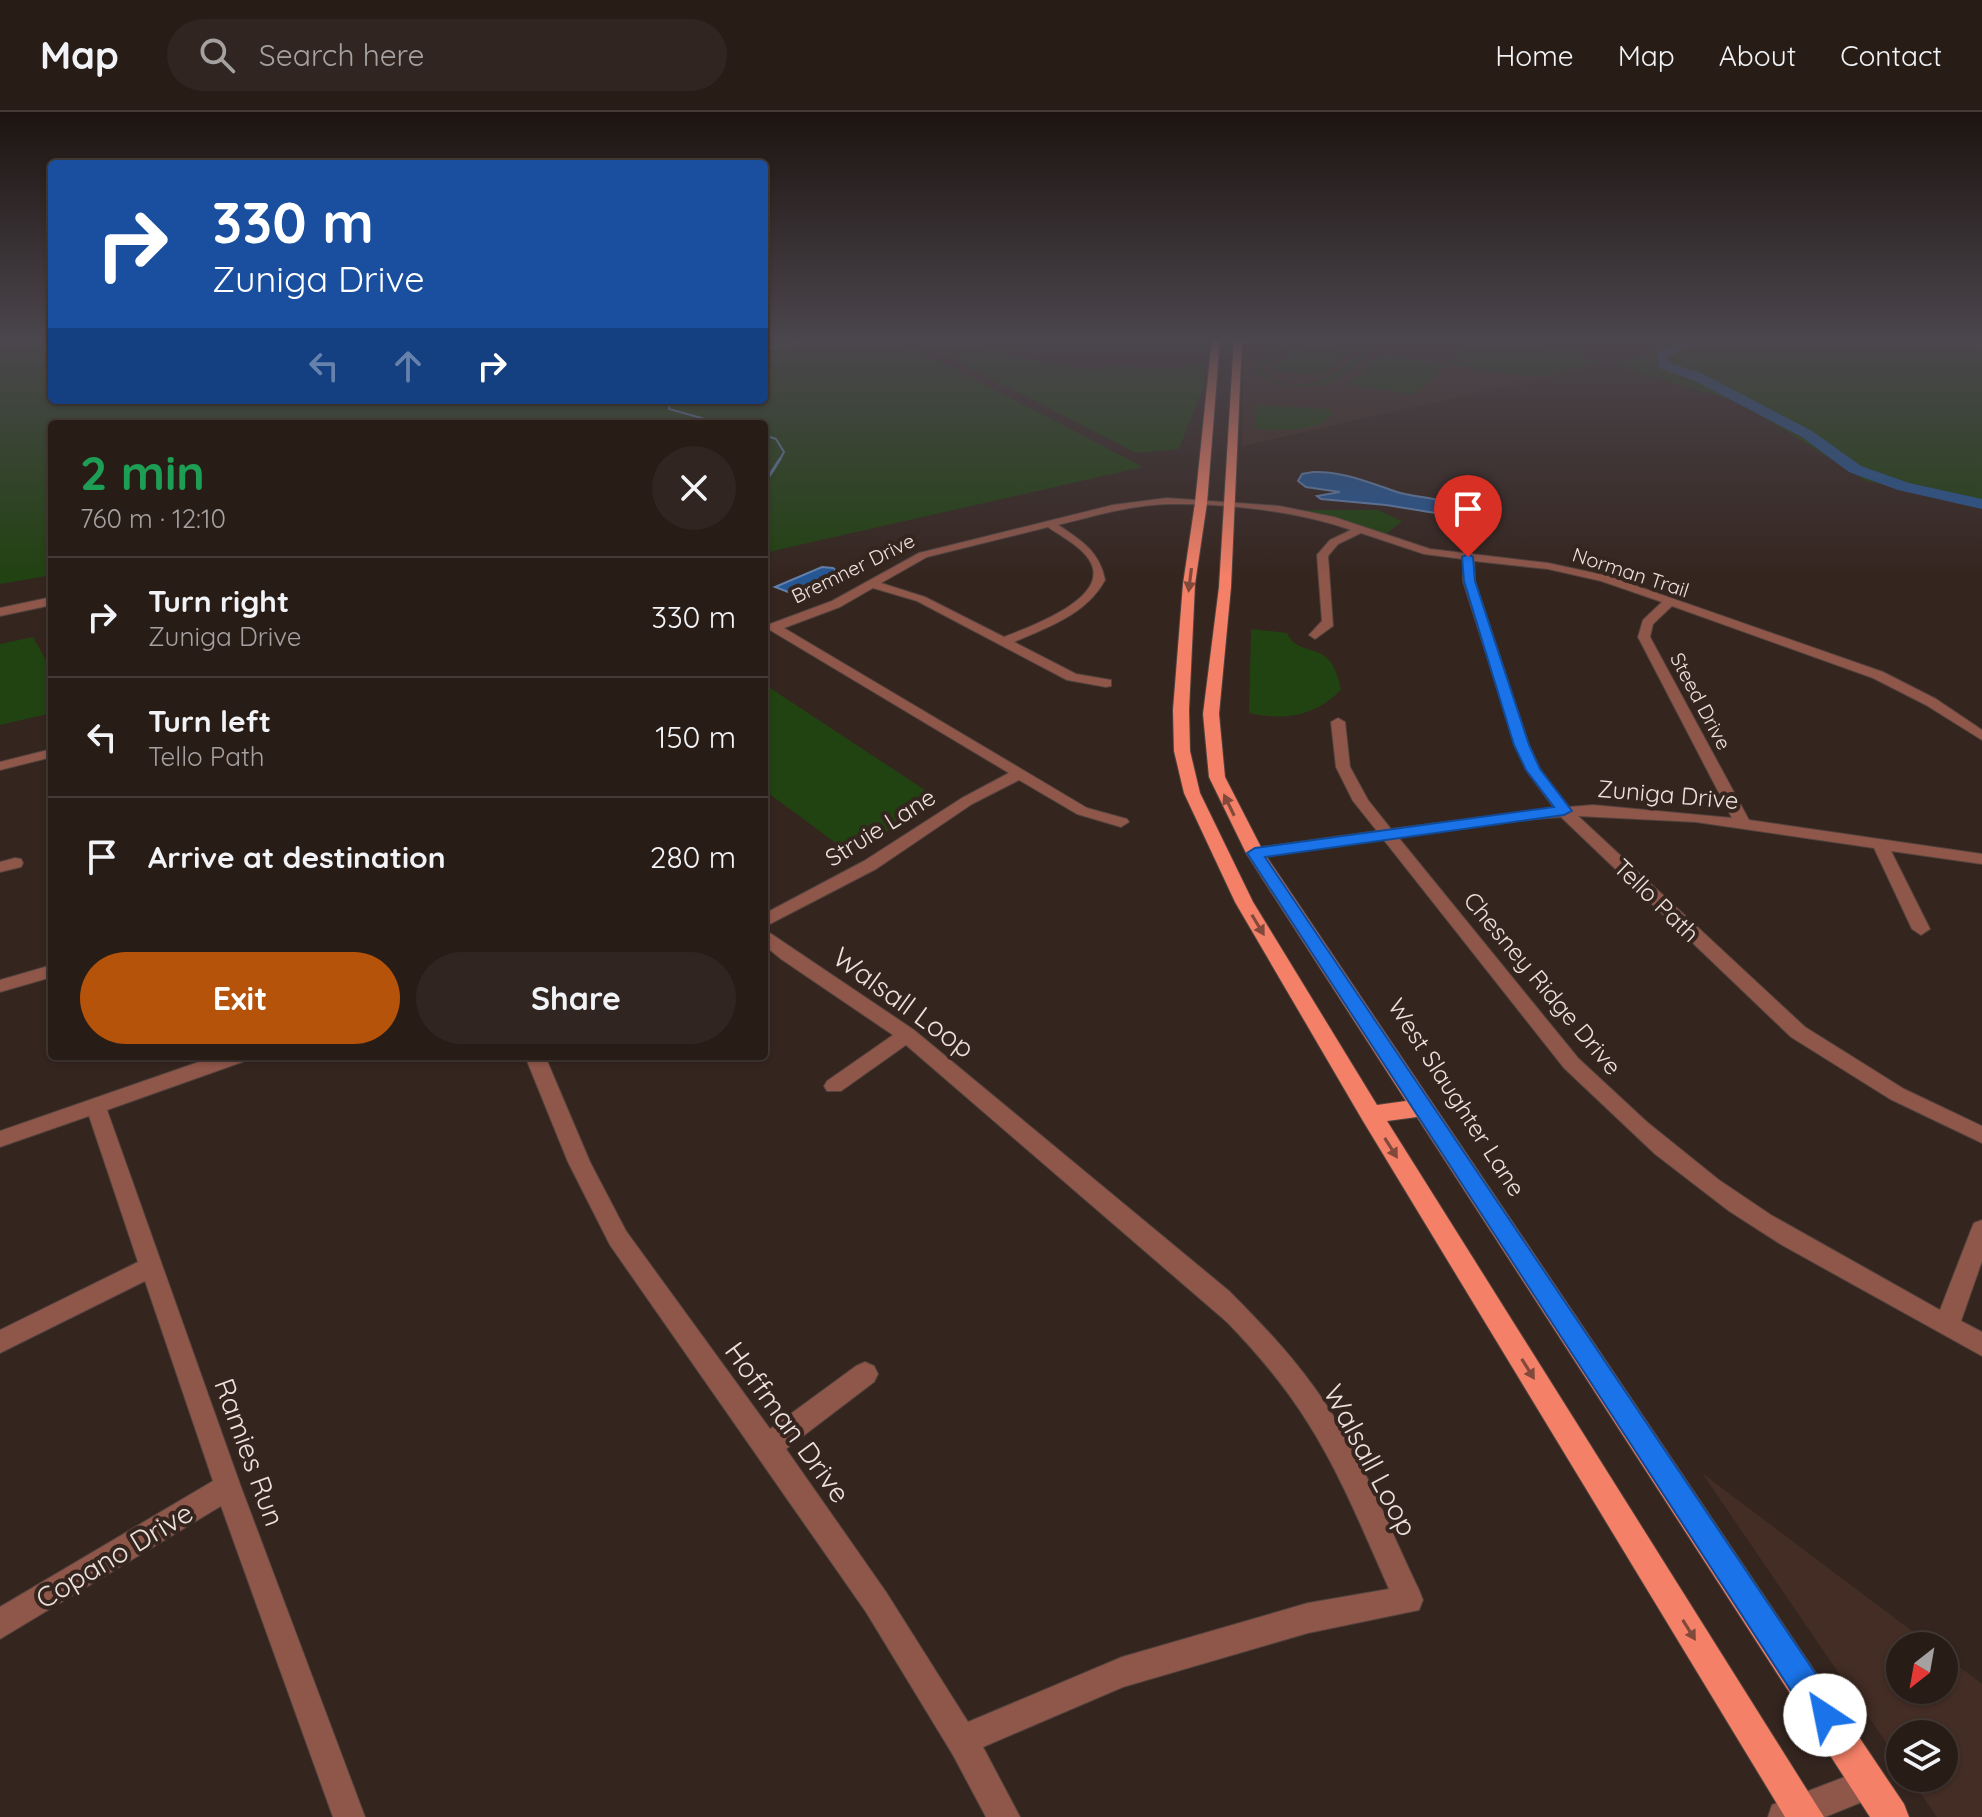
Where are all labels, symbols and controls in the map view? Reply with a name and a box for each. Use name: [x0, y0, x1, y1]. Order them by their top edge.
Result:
search box: [167, 19, 727, 91]
text: Map: [40, 31, 119, 79]
icon: search: [195, 33, 239, 77]
text: Search here: [259, 36, 424, 74]
text: Home: [1495, 38, 1574, 73]
text: Map: [1618, 38, 1675, 73]
text: About: [1719, 38, 1796, 73]
text: Contact: [1840, 38, 1942, 73]
text: 330 m: [212, 187, 374, 257]
icon: right: [80, 192, 184, 296]
text: Zuniga Drive: [212, 256, 425, 301]
icon: left: [302, 344, 346, 388]
icon: ahead: [386, 344, 430, 388]
icon: right: [470, 344, 514, 388]
text: 2 min: [80, 442, 205, 502]
button: close: [652, 446, 736, 530]
pin: [1434, 475, 1502, 557]
icon: arrive: [1446, 487, 1490, 531]
text: 760 m · 12:10: [80, 502, 226, 535]
street label: Bremner Drive: [787, 527, 919, 609]
street label: Norman Trail: [1570, 541, 1692, 603]
one-way arrow: [1183, 568, 1196, 593]
text: Turn right: [148, 582, 289, 620]
icon: right: [80, 595, 124, 639]
text: 330 m: [651, 598, 736, 636]
text: Zuniga Drive: [148, 620, 302, 653]
street label: Steed Drive: [1665, 648, 1737, 754]
text: Turn left: [148, 702, 271, 740]
icon: left: [80, 715, 124, 759]
text: 150 m: [655, 718, 736, 756]
text: Tello Path: [148, 740, 264, 773]
street label: Zuniga Drive: [1596, 773, 1740, 815]
street label: Struie Lane: [819, 781, 941, 873]
one-way arrow: [1222, 793, 1236, 816]
icon: arrive: [80, 835, 124, 879]
text: Arrive at destination: [148, 838, 446, 876]
text: 280 m: [650, 838, 736, 876]
street label: Tello Path: [1608, 852, 1706, 948]
street label: Chesney Ridge Drive: [1458, 885, 1628, 1081]
one-way arrow: [1250, 914, 1264, 936]
street label: Walsall Loop: [826, 939, 982, 1065]
button: Exit: [80, 952, 400, 1044]
button: Share: [416, 952, 736, 1044]
street label: West Slaughter Lane: [1382, 992, 1532, 1202]
one-way arrow: [1384, 1137, 1398, 1159]
street label: Hoffman Drive: [718, 1334, 858, 1510]
one-way arrow: [1521, 1358, 1535, 1380]
street label: Ramies Run: [207, 1373, 293, 1531]
street label: Walsall Loop: [1316, 1378, 1426, 1542]
street label: Copano Drive: [29, 1494, 199, 1616]
one-way arrow: [1682, 1620, 1697, 1641]
north arrow: [1886, 1632, 1958, 1704]
map controls: [1886, 1632, 1958, 1792]
position arrow: [1783, 1673, 1867, 1757]
button: layers: [1886, 1720, 1958, 1792]

